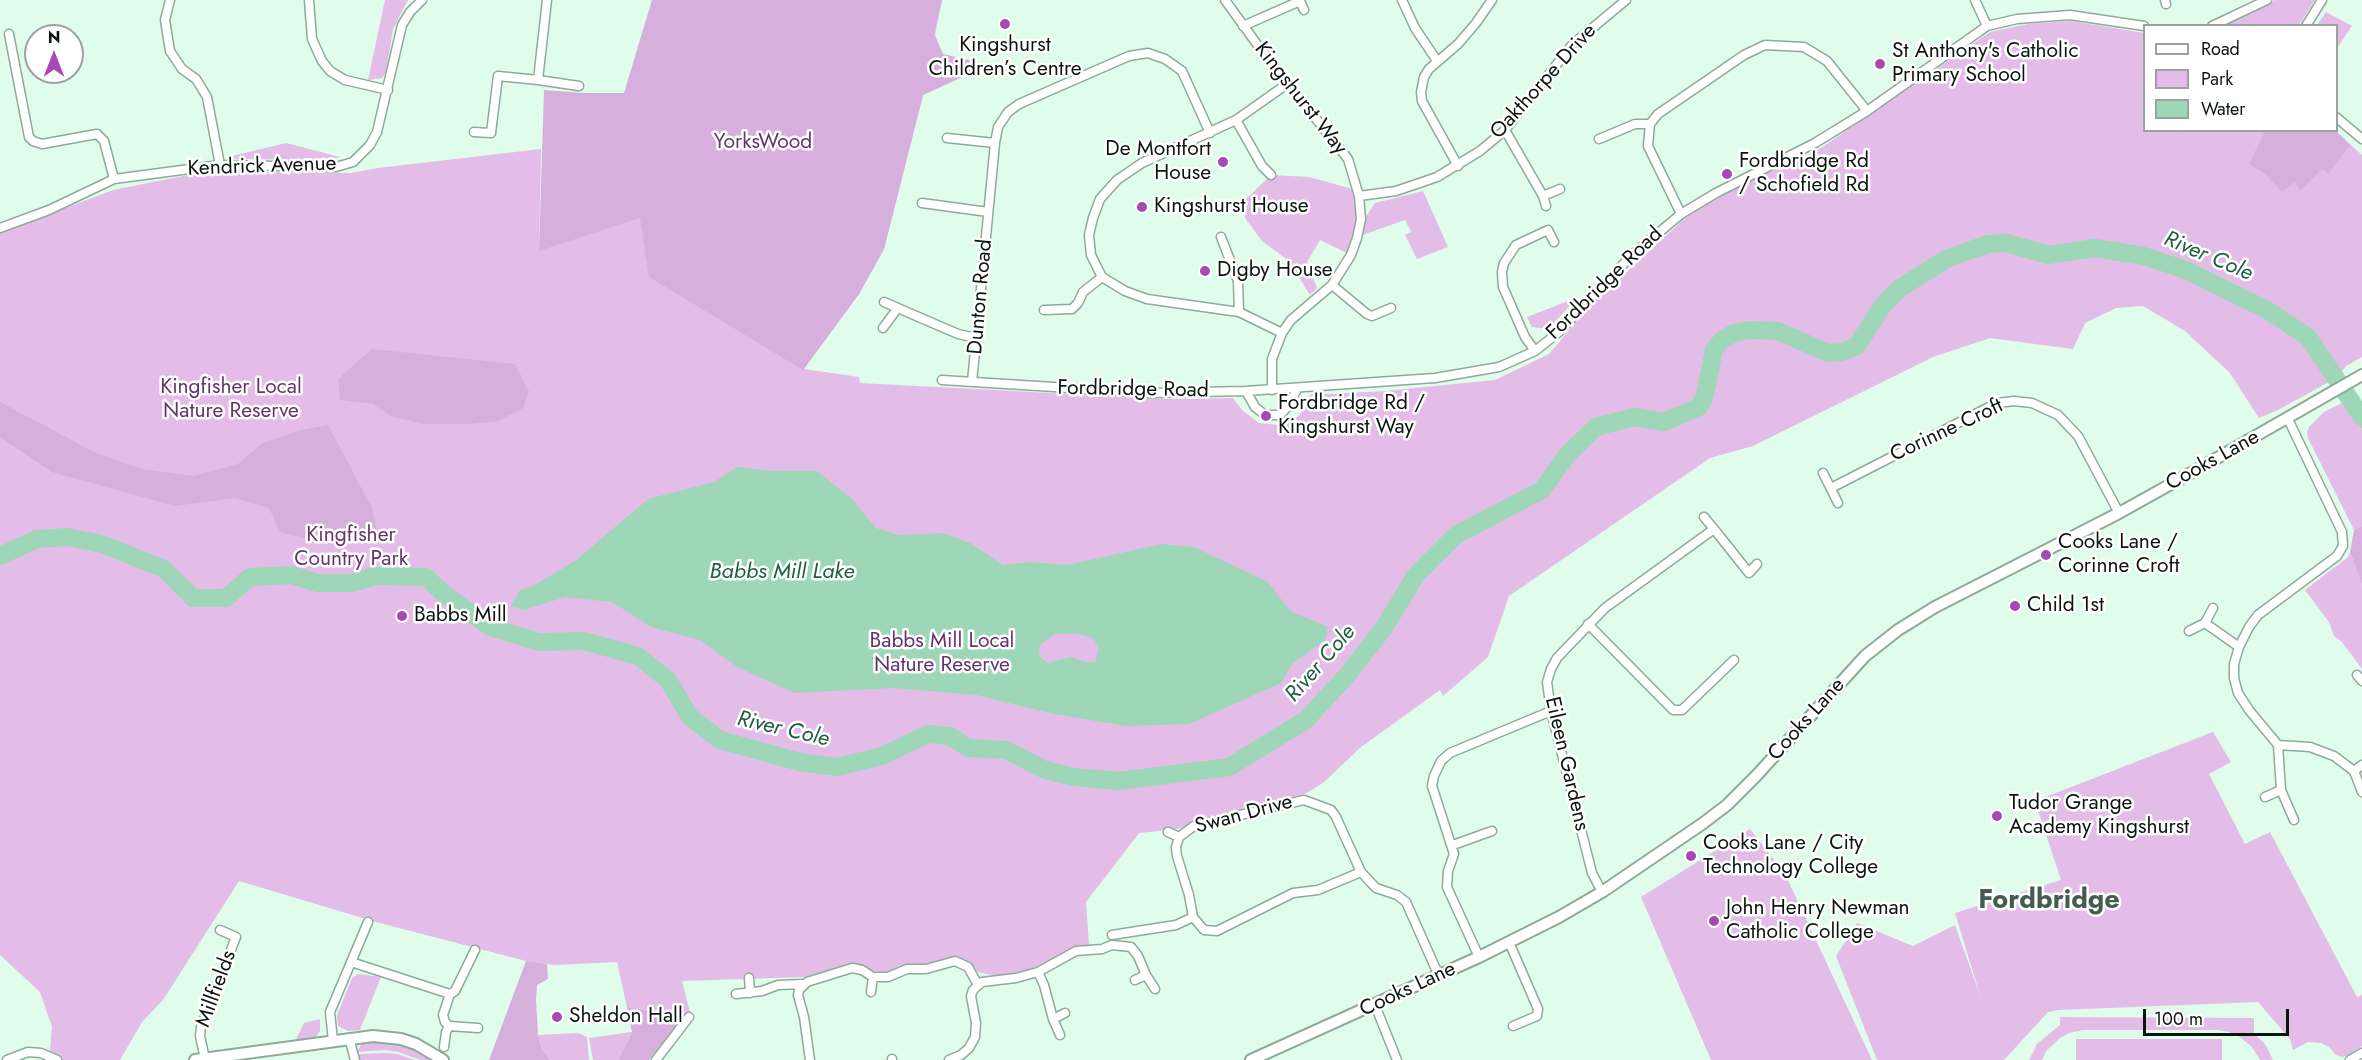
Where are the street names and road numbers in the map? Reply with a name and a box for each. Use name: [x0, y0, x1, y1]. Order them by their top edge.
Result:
street label: Oakthorpe Drive: [1486, 19, 1602, 145]
street label: Kingshurst Way: [1248, 38, 1352, 160]
street label: Kendrick Avenue: [187, 152, 337, 182]
street label: Fordbridge Road: [1542, 222, 1668, 346]
street label: Dunton Road: [963, 238, 999, 356]
street label: Fordbridge Road: [1057, 376, 1209, 404]
street label: Corinne Croft: [1887, 394, 2007, 468]
street label: Cooks Lane: [2162, 425, 2264, 497]
street label: Cooks Lane: [1763, 673, 1851, 767]
street label: Eileen Gardens: [1538, 695, 1594, 833]
street label: Swan Drive: [1192, 790, 1296, 840]
street label: Millfields: [192, 947, 242, 1031]
street label: Cooks Lane: [1356, 957, 1460, 1023]

